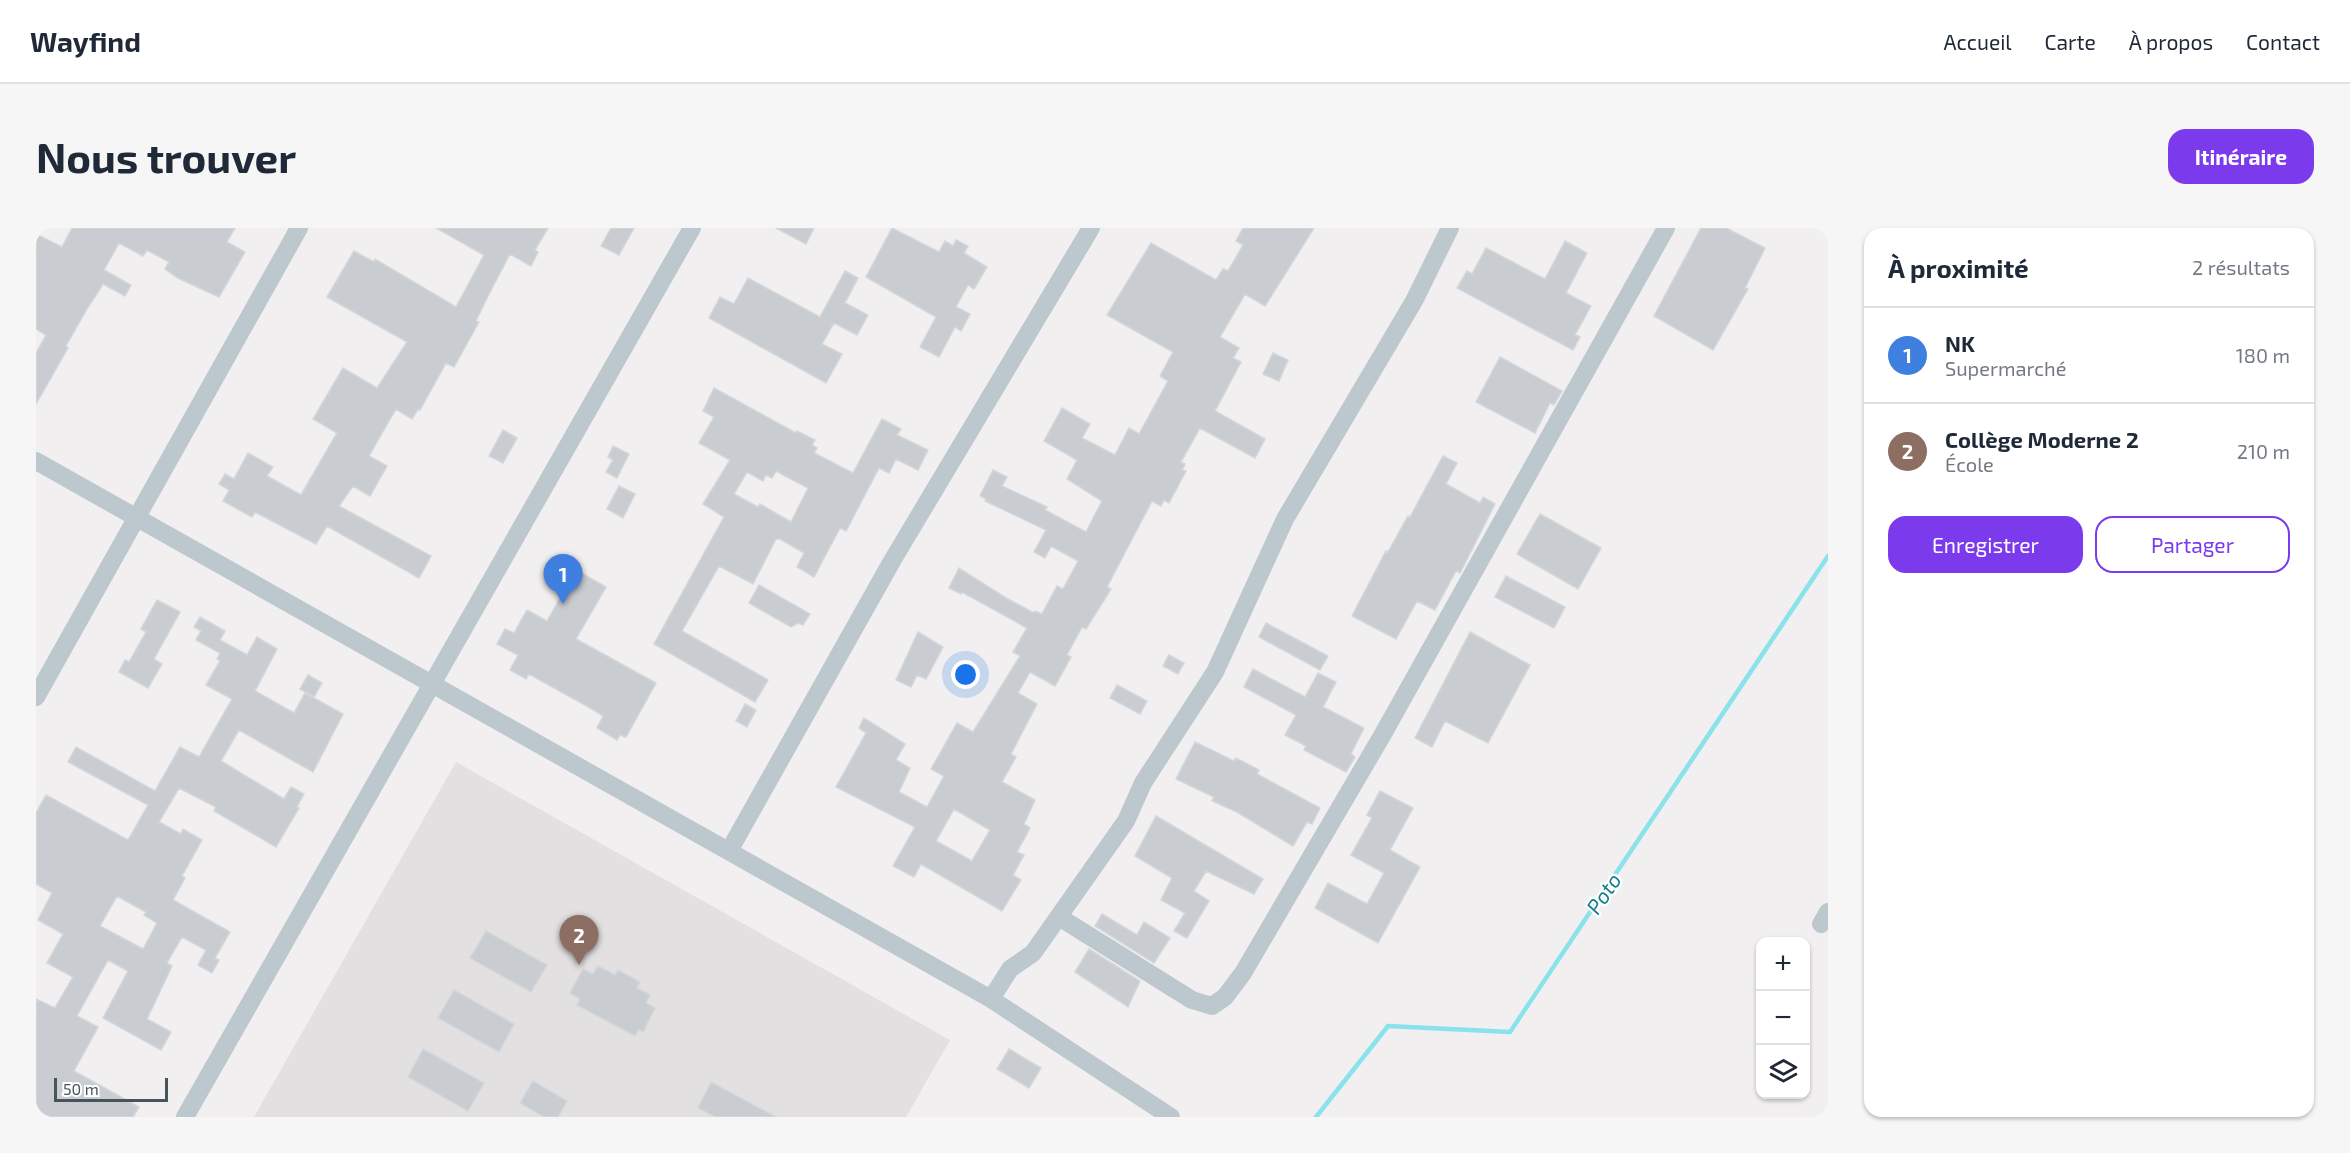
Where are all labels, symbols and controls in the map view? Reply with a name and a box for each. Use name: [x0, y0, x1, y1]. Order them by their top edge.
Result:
text: Wayfind: [30, 24, 141, 58]
text: Accueil: [1943, 29, 2012, 54]
text: Carte: [2045, 29, 2096, 54]
text: À propos: [2129, 29, 2213, 54]
text: Contact: [2246, 29, 2320, 54]
button: Itinéraire: [2168, 129, 2314, 184]
text: Nous trouver: [36, 131, 296, 181]
text: À proximité: [1888, 252, 2029, 283]
text: 2 résultats: [2192, 255, 2290, 279]
text: NK: [1945, 330, 1975, 356]
text: 1: [1903, 343, 1912, 367]
text: 180 m: [2236, 343, 2290, 367]
text: Supermarché: [1945, 356, 2066, 380]
text: Collège Moderne 2: [1945, 426, 2139, 452]
text: 2: [1902, 439, 1913, 463]
text: 210 m: [2237, 439, 2290, 463]
text: École: [1945, 452, 1994, 476]
button: Enregistrer: [1888, 516, 2083, 573]
button: Partager: [2095, 516, 2290, 573]
pin: 1: [544, 554, 582, 604]
your location: [951, 660, 980, 689]
water label: Poto: [1580, 868, 1626, 918]
pin: 2: [560, 916, 598, 965]
map controls: [1756, 937, 1810, 1099]
button: +: [1756, 937, 1810, 991]
button: −: [1756, 991, 1810, 1045]
button: layers: [1756, 1045, 1810, 1099]
scale bar: [54, 1075, 168, 1102]
text: 50 m: [63, 1079, 99, 1098]

